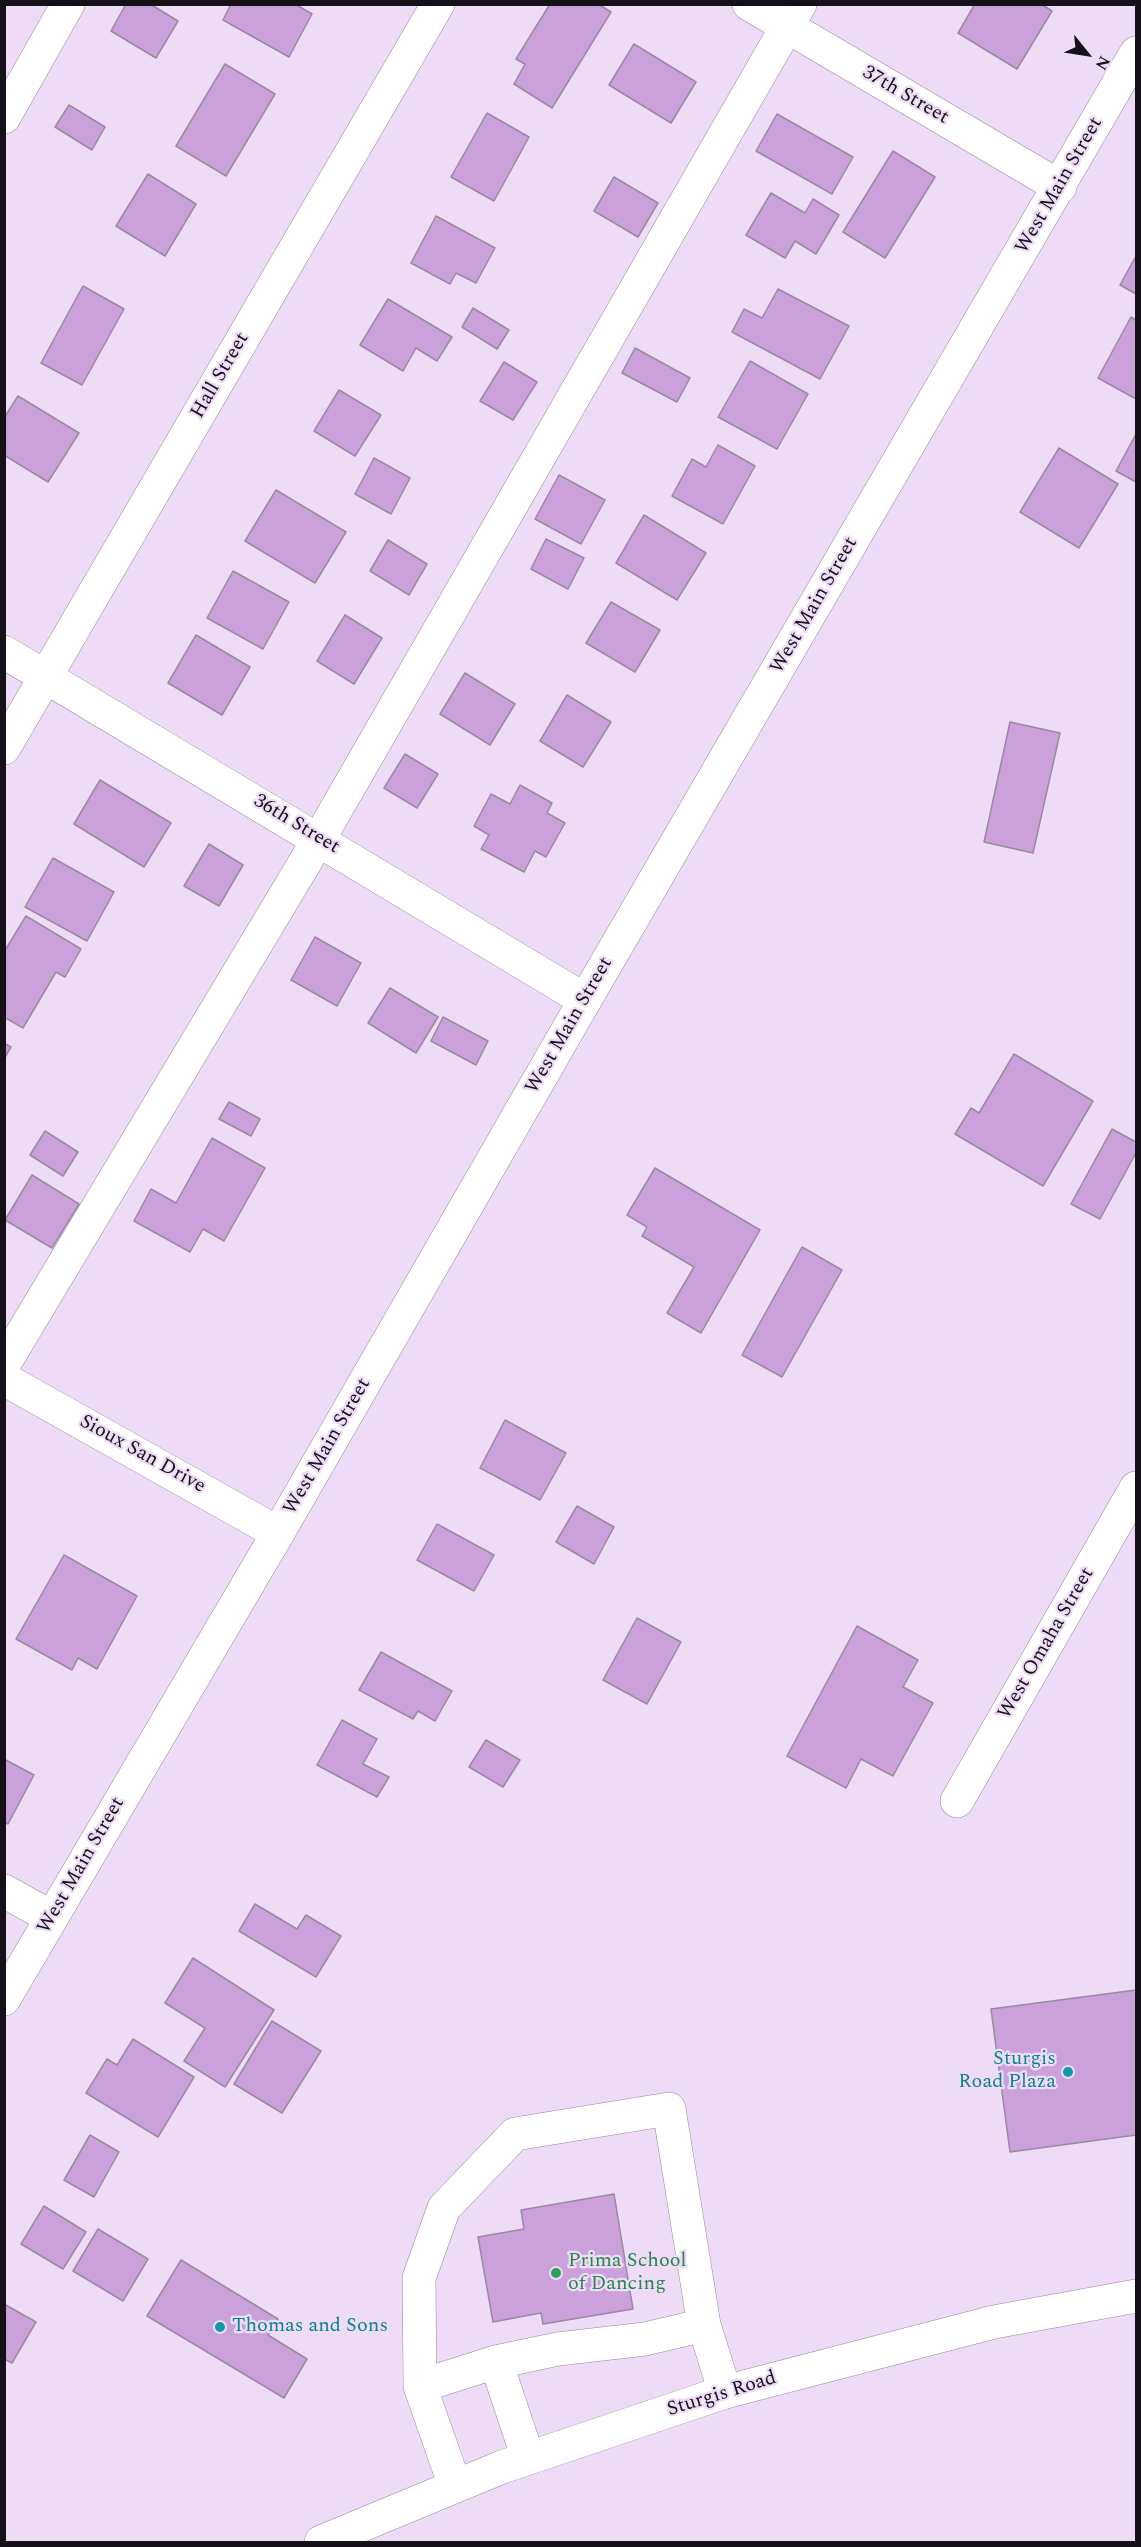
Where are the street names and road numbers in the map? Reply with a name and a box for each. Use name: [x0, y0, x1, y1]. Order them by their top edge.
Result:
street label: 37th Street: [857, 62, 953, 130]
street label: West Main Street: [1011, 113, 1109, 259]
street label: Hall Street: [187, 329, 255, 423]
street label: West Main Street: [766, 533, 864, 679]
street label: 36th Street: [249, 790, 343, 860]
street label: West Main Street: [521, 953, 619, 1099]
street label: West Main Street: [279, 1374, 377, 1520]
street label: Sioux San Drive: [75, 1411, 209, 1499]
street label: West Omaha Street: [994, 1564, 1100, 1724]
street label: West Main Street: [33, 1793, 131, 1939]
street label: Sturgis Road: [664, 2367, 780, 2423]

